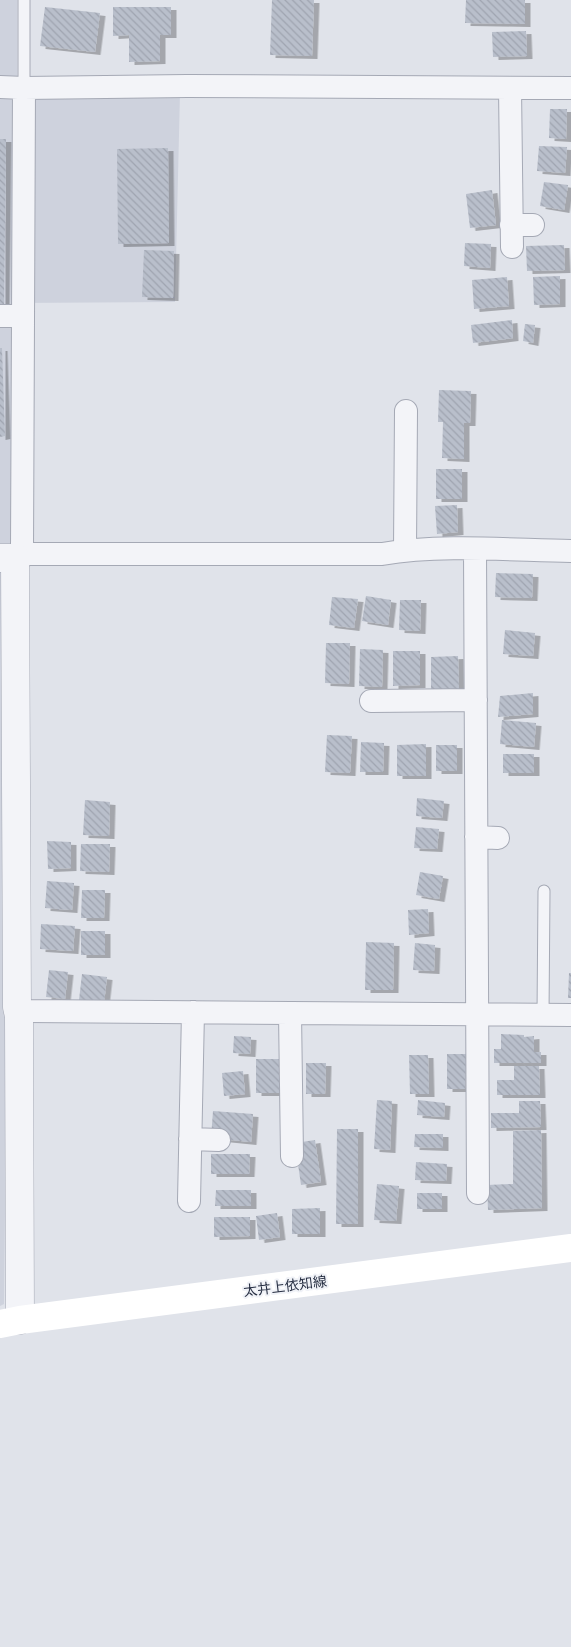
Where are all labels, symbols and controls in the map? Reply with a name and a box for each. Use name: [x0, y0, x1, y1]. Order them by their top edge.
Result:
street label: 太井上依知線: [242, 1272, 328, 1300]

